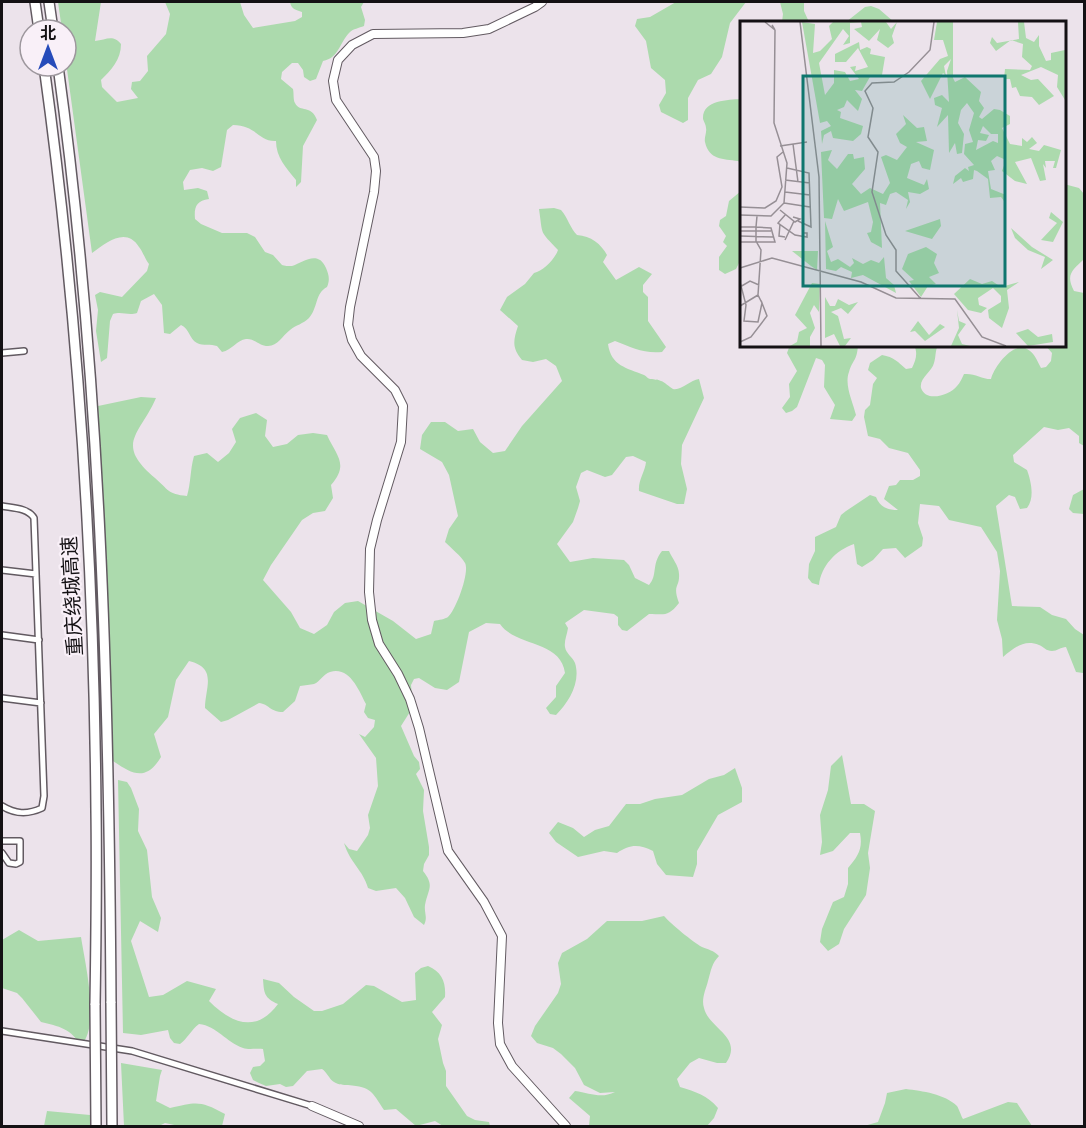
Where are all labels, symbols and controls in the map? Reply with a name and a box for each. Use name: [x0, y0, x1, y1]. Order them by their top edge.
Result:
north arrow: [18, 18, 78, 78]
inset map: [740, 21, 1065, 346]
text: 北: [40, 23, 56, 43]
street label: 重庆绕城高速: [57, 535, 87, 657]

